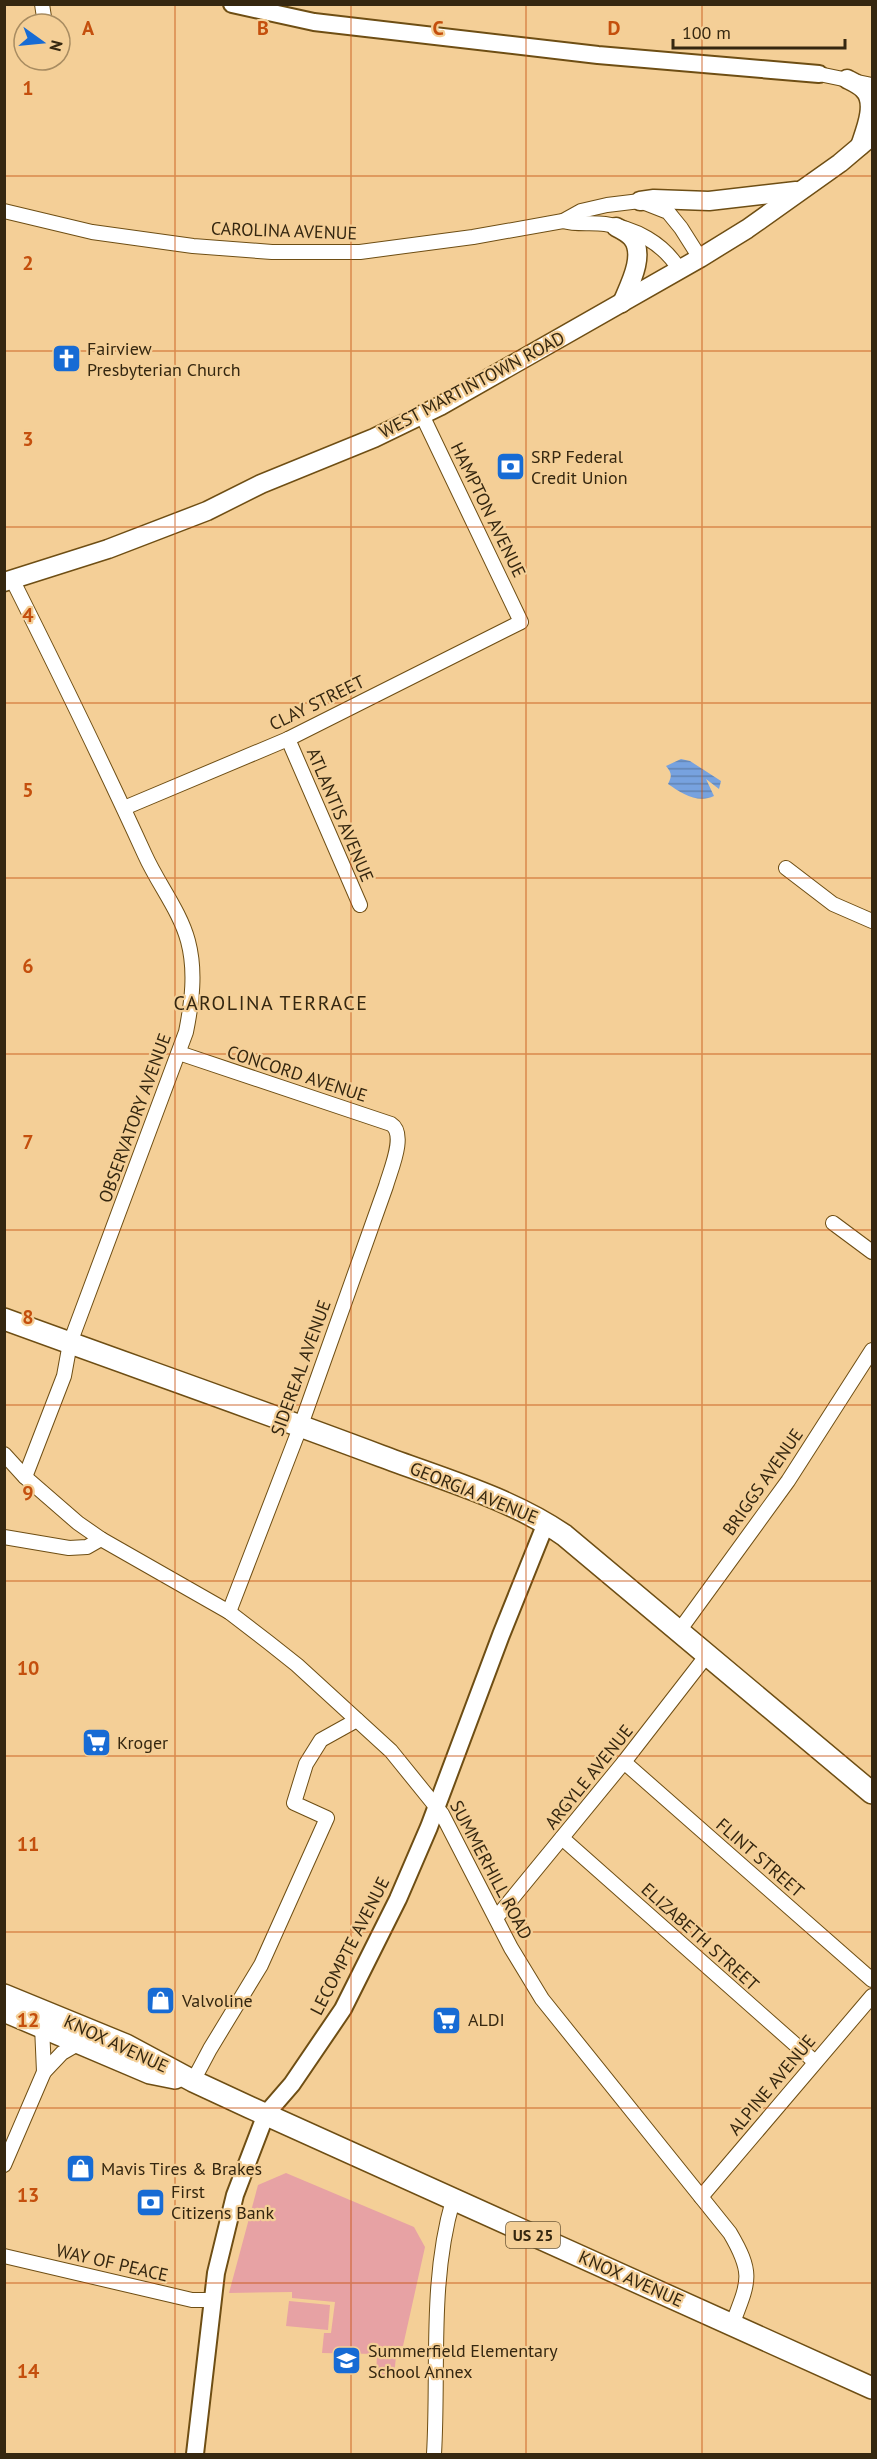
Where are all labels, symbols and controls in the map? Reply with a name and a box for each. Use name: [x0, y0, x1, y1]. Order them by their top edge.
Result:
north arrow: [12, 12, 72, 72]
scale bar: [673, 12, 846, 50]
text: A: [82, 15, 95, 41]
text: B: [257, 15, 269, 41]
text: C: [432, 15, 444, 41]
text: D: [608, 15, 621, 41]
text: 100 m: [682, 21, 731, 44]
text: N: [45, 38, 68, 54]
text: 1: [22, 75, 34, 101]
street label: CAROLINA AVENUE: [211, 216, 358, 245]
text: 2: [22, 250, 34, 276]
street label: WEST MARTINTOWN ROAD: [375, 326, 569, 443]
place label: Fairview Presbyterian Church: [87, 337, 241, 381]
church icon: Fairview Presbyterian Church: [50, 343, 82, 375]
text: 3: [22, 426, 34, 452]
street label: HAMPTON AVENUE: [446, 438, 531, 581]
place label: SRP Federal Credit Union: [531, 445, 628, 489]
bank icon: SRP Federal Credit Union: [494, 451, 526, 483]
text: 4: [22, 602, 34, 628]
street label: CLAY STREET: [265, 670, 368, 735]
street label: ATLANTIS AVENUE: [302, 744, 379, 885]
text: 5: [22, 777, 34, 803]
text: 6: [22, 953, 34, 979]
district label: CAROLINA TERRACE: [174, 990, 368, 1016]
street label: OBSERVATORY AVENUE: [93, 1030, 176, 1206]
street label: CONCORD AVENUE: [224, 1040, 370, 1107]
text: 7: [22, 1129, 34, 1155]
street label: SIDEREAL AVENUE: [265, 1297, 336, 1439]
text: 8: [22, 1304, 34, 1330]
street label: BRIGGS AVENUE: [717, 1424, 808, 1540]
street label: GEORGIA AVENUE: [407, 1456, 542, 1529]
text: 9: [22, 1480, 34, 1506]
text: 10: [17, 1655, 39, 1681]
street label: ARGYLE AVENUE: [539, 1720, 638, 1834]
supermarket icon: Kroger: [80, 1727, 112, 1759]
place label: Kroger: [117, 1731, 168, 1754]
street label: SUMMERHILL ROAD: [445, 1796, 538, 1943]
street label: FLINT STREET: [711, 1813, 809, 1902]
text: 11: [17, 1831, 39, 1857]
street label: LECOMPTE AVENUE: [305, 1873, 394, 2019]
street label: ELIZABETH STREET: [637, 1878, 764, 1996]
shop icon: Valvoline: [145, 1985, 177, 2017]
place label: Valvoline: [181, 1989, 253, 2012]
supermarket icon: ALDI: [431, 2004, 463, 2036]
text: 12: [17, 2007, 39, 2033]
place label: ALDI: [468, 2008, 505, 2031]
street label: KNOX AVENUE: [60, 2009, 172, 2078]
street label: ALPINE AVENUE: [723, 2030, 820, 2140]
shop icon: Mavis Tires & Brakes: [64, 2153, 96, 2185]
place label: Mavis Tires & Brakes: [101, 2157, 262, 2180]
place label: First Citizens Bank: [171, 2180, 274, 2224]
text: 13: [17, 2182, 39, 2208]
bank icon: First Citizens Bank: [134, 2186, 166, 2218]
road number: US 25: [506, 2222, 560, 2248]
street label: WAY OF PEACE: [54, 2238, 170, 2287]
street label: KNOX AVENUE: [575, 2245, 687, 2312]
place label: Summerfield Elementary School Annex: [368, 2339, 558, 2383]
school or university icon: Summerfield Elementary School Annex: [331, 2345, 363, 2377]
text: 14: [17, 2358, 40, 2384]

